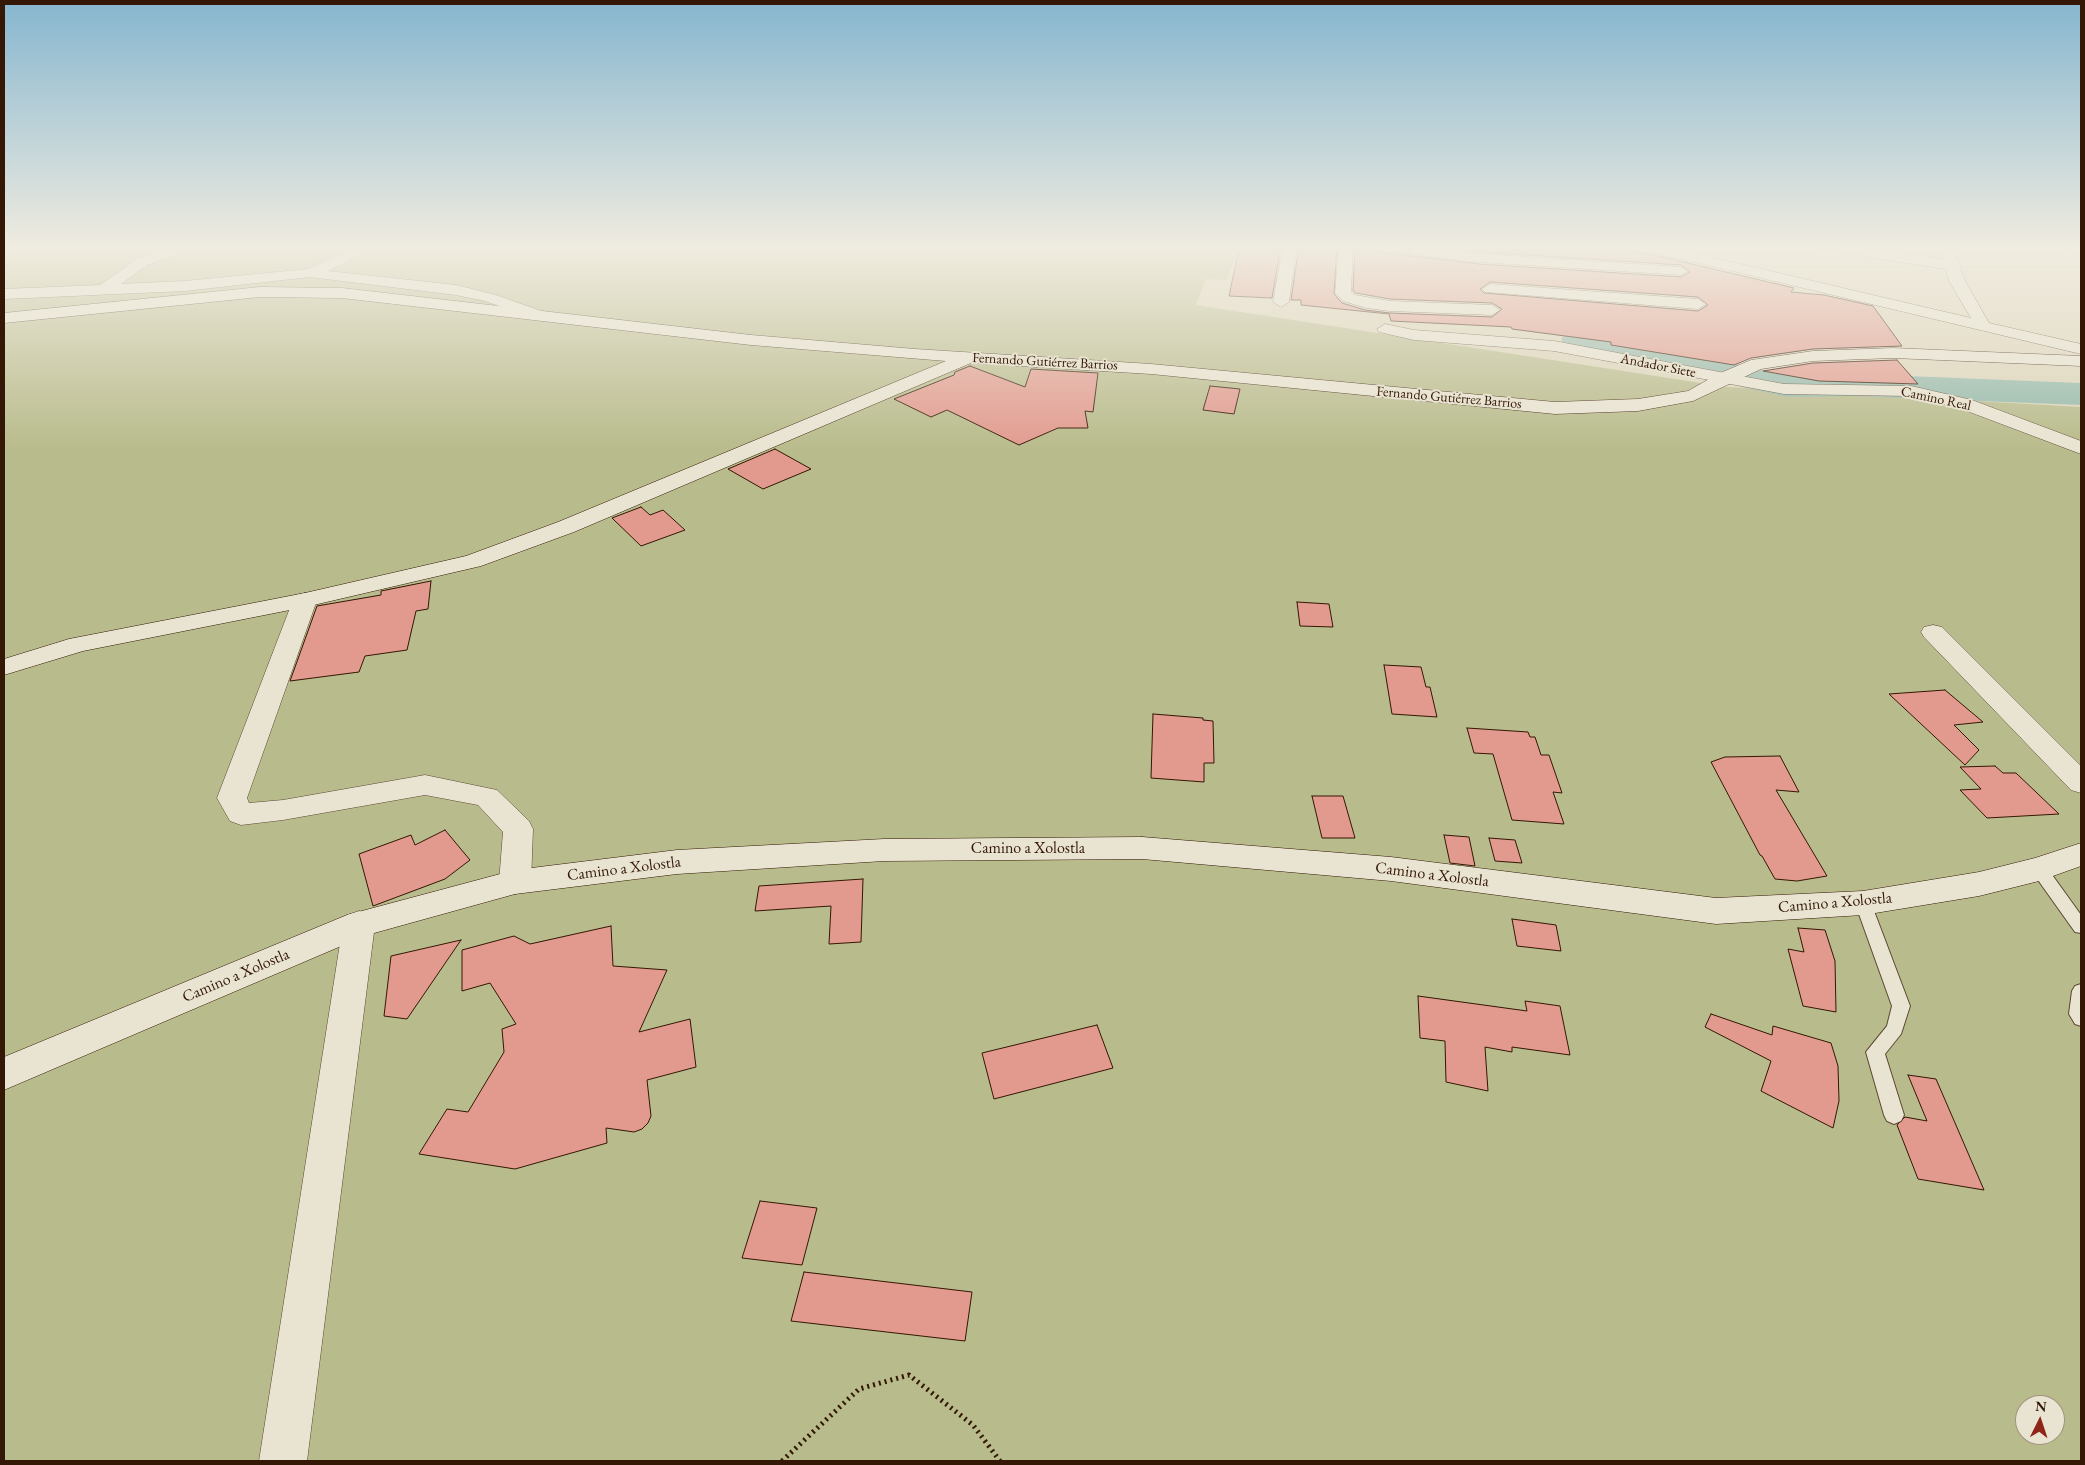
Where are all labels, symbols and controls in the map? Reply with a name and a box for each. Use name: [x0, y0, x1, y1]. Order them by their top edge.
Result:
street label: Fernando Gutiérrez Barrios: [972, 350, 1118, 374]
street label: Andador Siete: [1619, 350, 1697, 382]
street label: Fernando Gutiérrez Barrios: [1376, 383, 1522, 413]
street label: Camino Real: [1899, 383, 1973, 415]
street label: Camino a Xolostla: [971, 839, 1085, 859]
street label: Camino a Xolostla: [566, 852, 682, 886]
street label: Camino a Xolostla: [1374, 858, 1490, 892]
street label: Camino a Xolostla: [1777, 888, 1893, 918]
street label: Camino a Xolostla: [180, 945, 292, 1007]
north arrow: [2015, 1395, 2065, 1445]
text: N: [2035, 1397, 2047, 1415]

